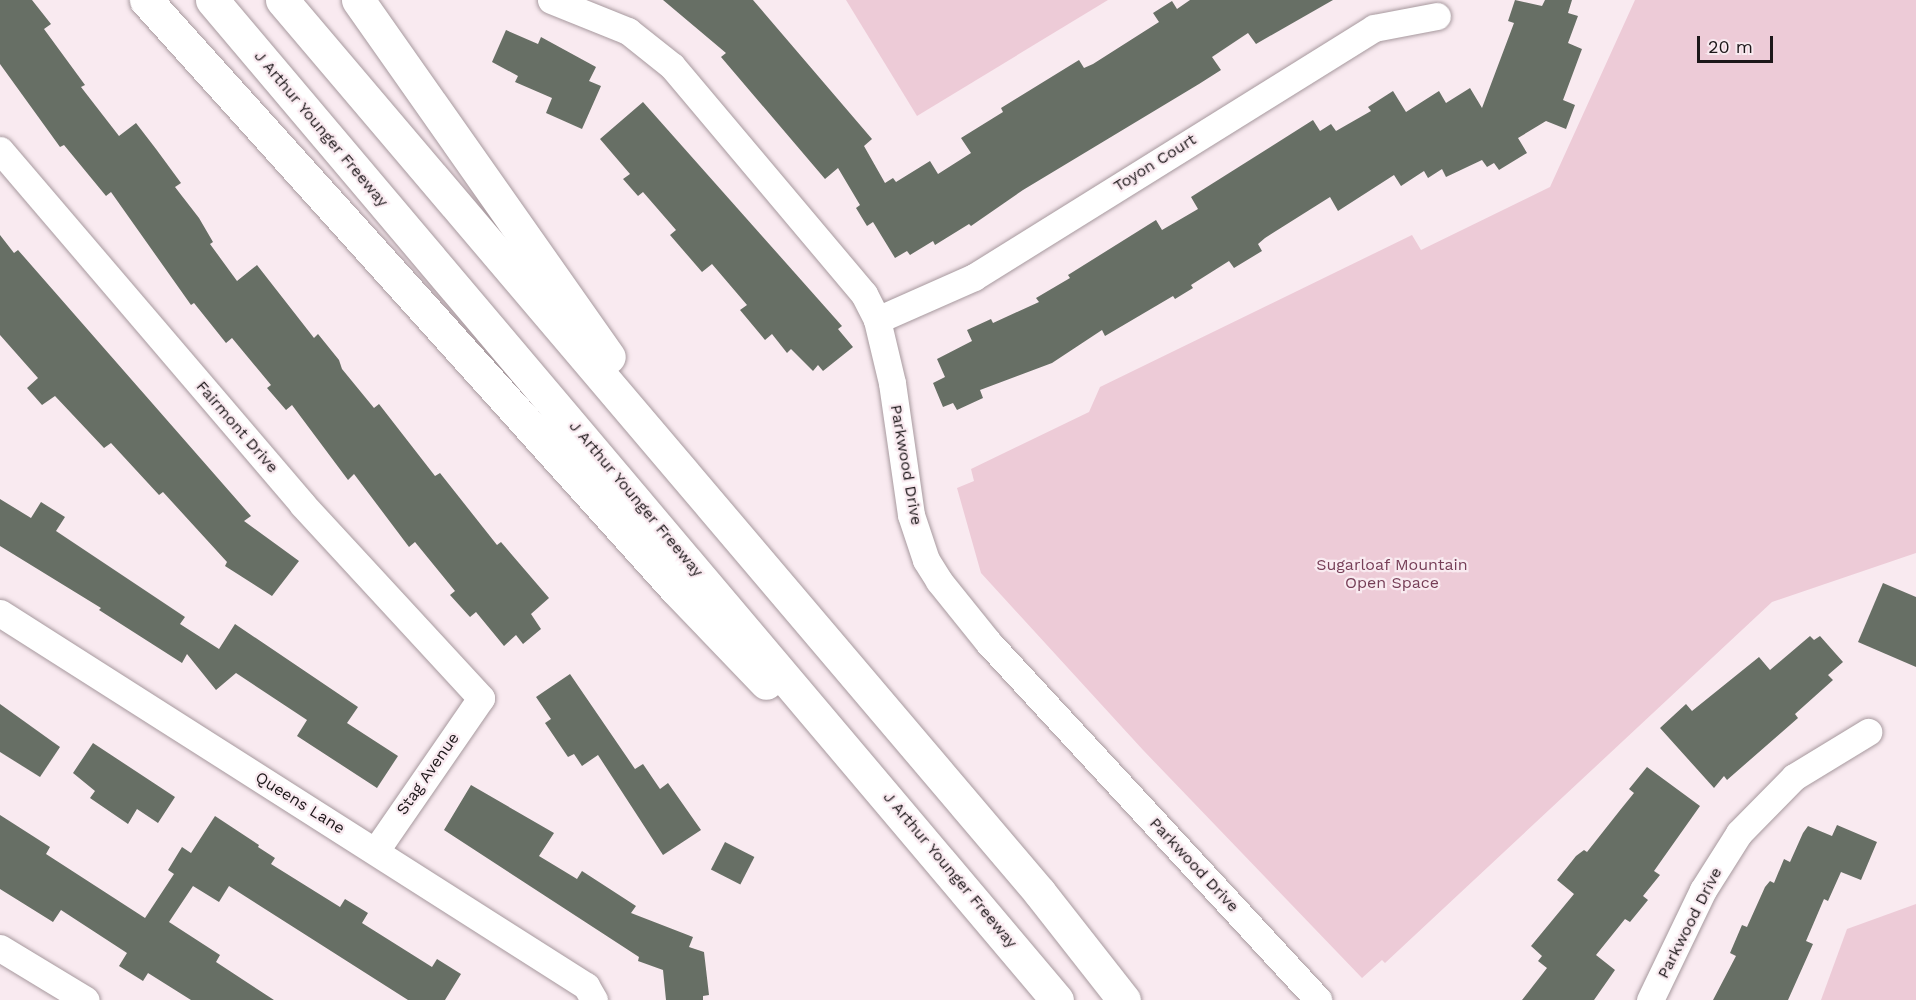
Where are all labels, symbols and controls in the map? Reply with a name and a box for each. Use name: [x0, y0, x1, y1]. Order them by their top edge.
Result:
scale bar: [1700, 24, 1776, 62]
text: 20 m: [1708, 36, 1753, 57]
street label: J Arthur Younger Freeway: [249, 46, 393, 212]
street label: Toyon Court: [1110, 130, 1200, 196]
street label: Fairmont Drive: [192, 377, 282, 477]
street label: Parkwood Drive: [886, 403, 926, 527]
street label: J Arthur Younger Freeway: [564, 416, 708, 582]
park label: Sugarloaf Mountain Open Space: [1316, 555, 1468, 593]
street label: Stag Avenue: [392, 729, 464, 819]
street label: Queens Lane: [252, 768, 348, 838]
street label: J Arthur Younger Freeway: [878, 787, 1022, 953]
street label: Parkwood Drive: [1145, 814, 1243, 916]
street label: Parkwood Drive: [1654, 864, 1726, 982]

